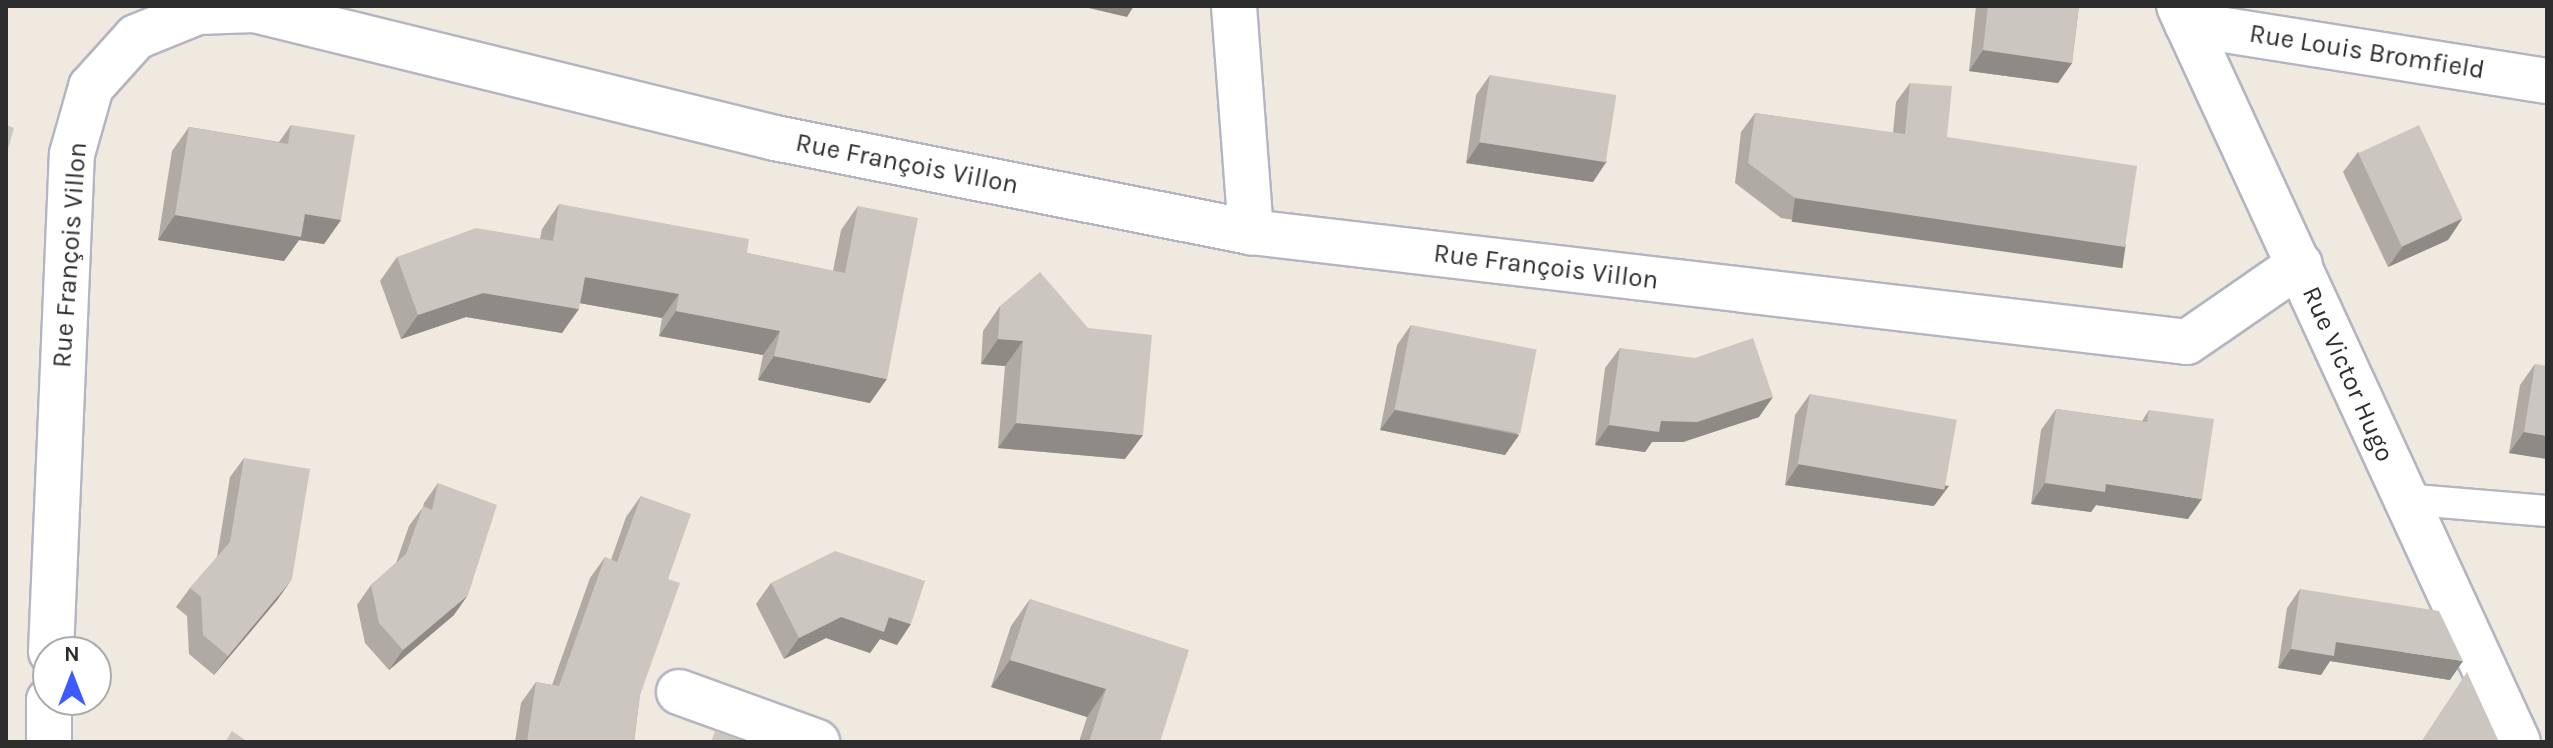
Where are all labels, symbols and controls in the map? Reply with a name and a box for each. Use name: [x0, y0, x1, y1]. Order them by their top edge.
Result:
street label: Rue Louis Bromfield: [2247, 18, 2487, 86]
street label: Rue François Villon: [793, 127, 1021, 201]
street label: Rue François Villon: [47, 141, 93, 369]
street label: Rue François Villon: [1432, 238, 1660, 296]
street label: Rue Victor Hugo: [2295, 282, 2401, 466]
north arrow: [32, 636, 112, 716]
text: N: [64, 641, 80, 667]

